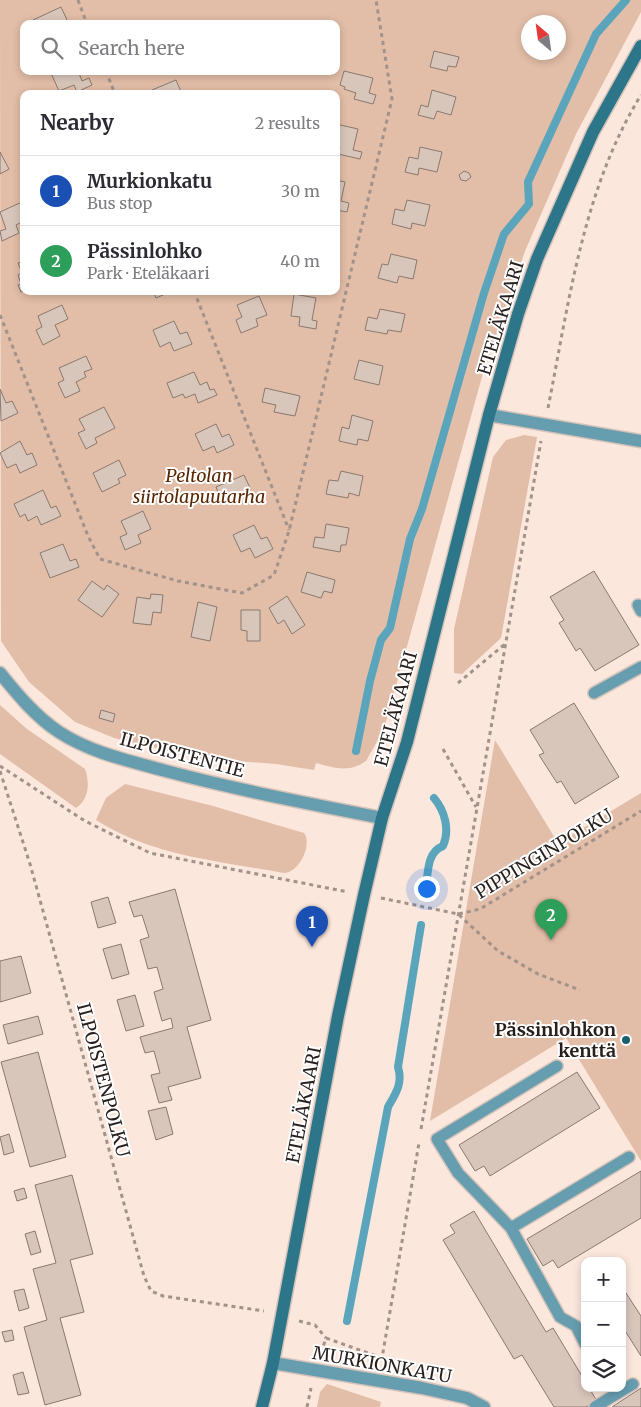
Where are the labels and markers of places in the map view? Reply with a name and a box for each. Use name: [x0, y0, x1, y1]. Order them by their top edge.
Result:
pin: 2: [535, 899, 567, 940]
pin: 1: [296, 906, 328, 947]
place label: Pässinlohkon kenttä: [495, 1018, 616, 1062]
marker: Pässinlohkon kenttä: [620, 1034, 632, 1046]

